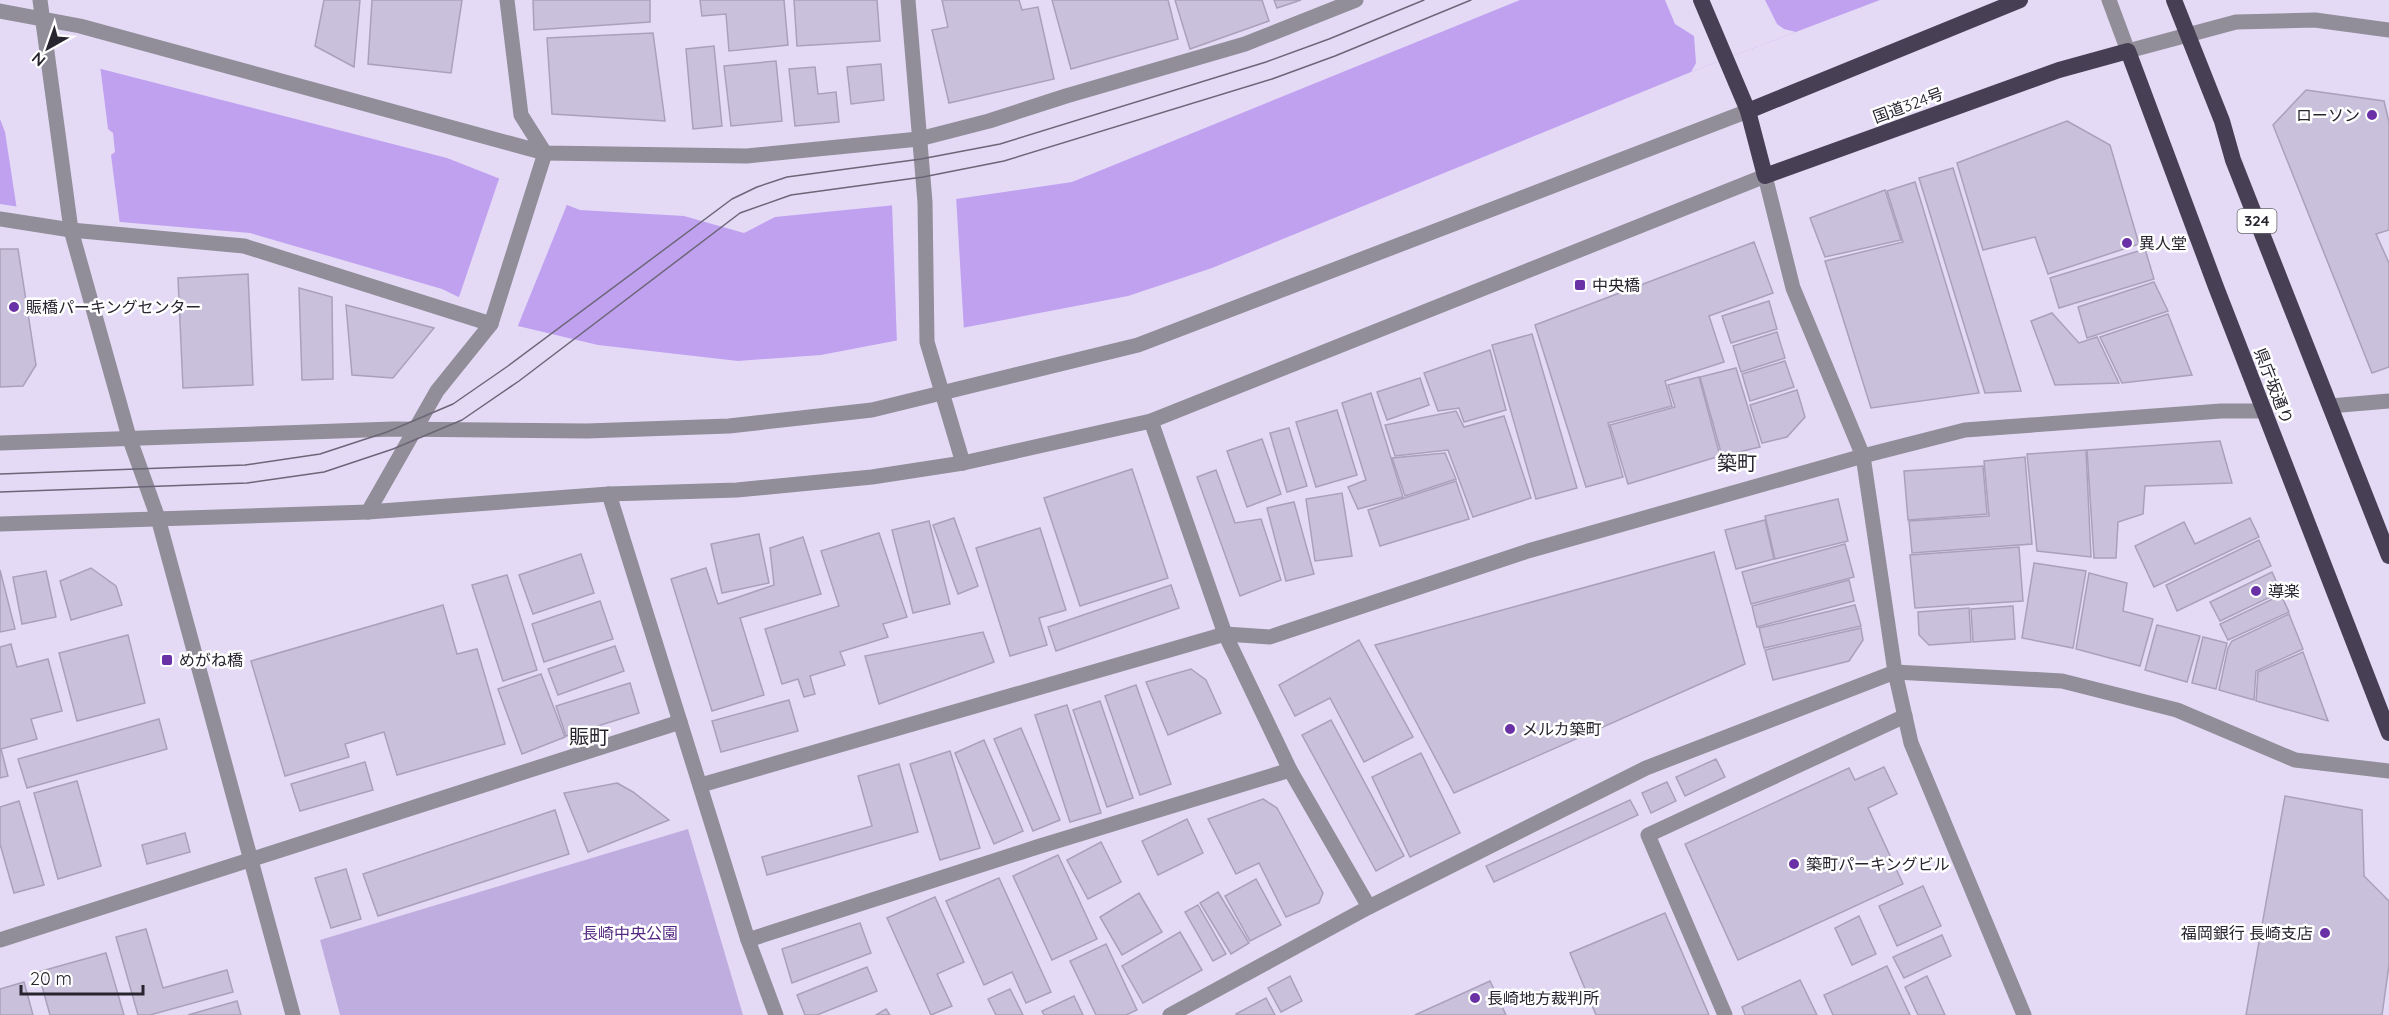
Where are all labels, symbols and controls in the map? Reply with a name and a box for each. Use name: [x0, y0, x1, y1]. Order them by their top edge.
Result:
north arrow: [18, 18, 78, 78]
text: N: [27, 48, 49, 71]
street label: 国道324号: [1870, 83, 1946, 127]
place label: ローソン: [2296, 105, 2360, 125]
marker: ローソン: [2365, 108, 2379, 122]
road number: 324: [2238, 209, 2276, 233]
place label: 異人堂: [2139, 233, 2187, 253]
marker: 異人堂: [2120, 236, 2134, 250]
place label: 中央橋: [1592, 275, 1640, 295]
marker: 中央橋: [1573, 278, 1587, 292]
place label: 賑橋パーキングセンター: [26, 297, 202, 317]
marker: 賑橋パーキングセンター: [7, 300, 21, 314]
street label: 県庁坂通り: [2250, 345, 2298, 427]
district label: 築町: [1717, 450, 1757, 475]
place label: 導楽: [2268, 581, 2300, 601]
marker: 導楽: [2249, 584, 2263, 598]
place label: めがね橋: [179, 650, 243, 670]
marker: めがね橋: [160, 653, 174, 667]
place label: メルカ築町: [1522, 719, 1602, 739]
marker: メルカ築町: [1503, 722, 1517, 736]
district label: 賑町: [569, 724, 609, 749]
place label: 築町パーキングビル: [1806, 854, 1950, 874]
marker: 築町パーキングビル: [1787, 857, 1801, 871]
park label: 長崎中央公園: [582, 923, 678, 943]
place label: 福岡銀行 長崎支店: [2181, 923, 2313, 943]
marker: 福岡銀行 長崎支店: [2318, 926, 2332, 940]
scale bar: [21, 958, 142, 996]
text: 20 m: [30, 967, 72, 990]
place label: 長崎地方裁判所: [1487, 988, 1599, 1008]
marker: 長崎地方裁判所: [1468, 991, 1482, 1005]

